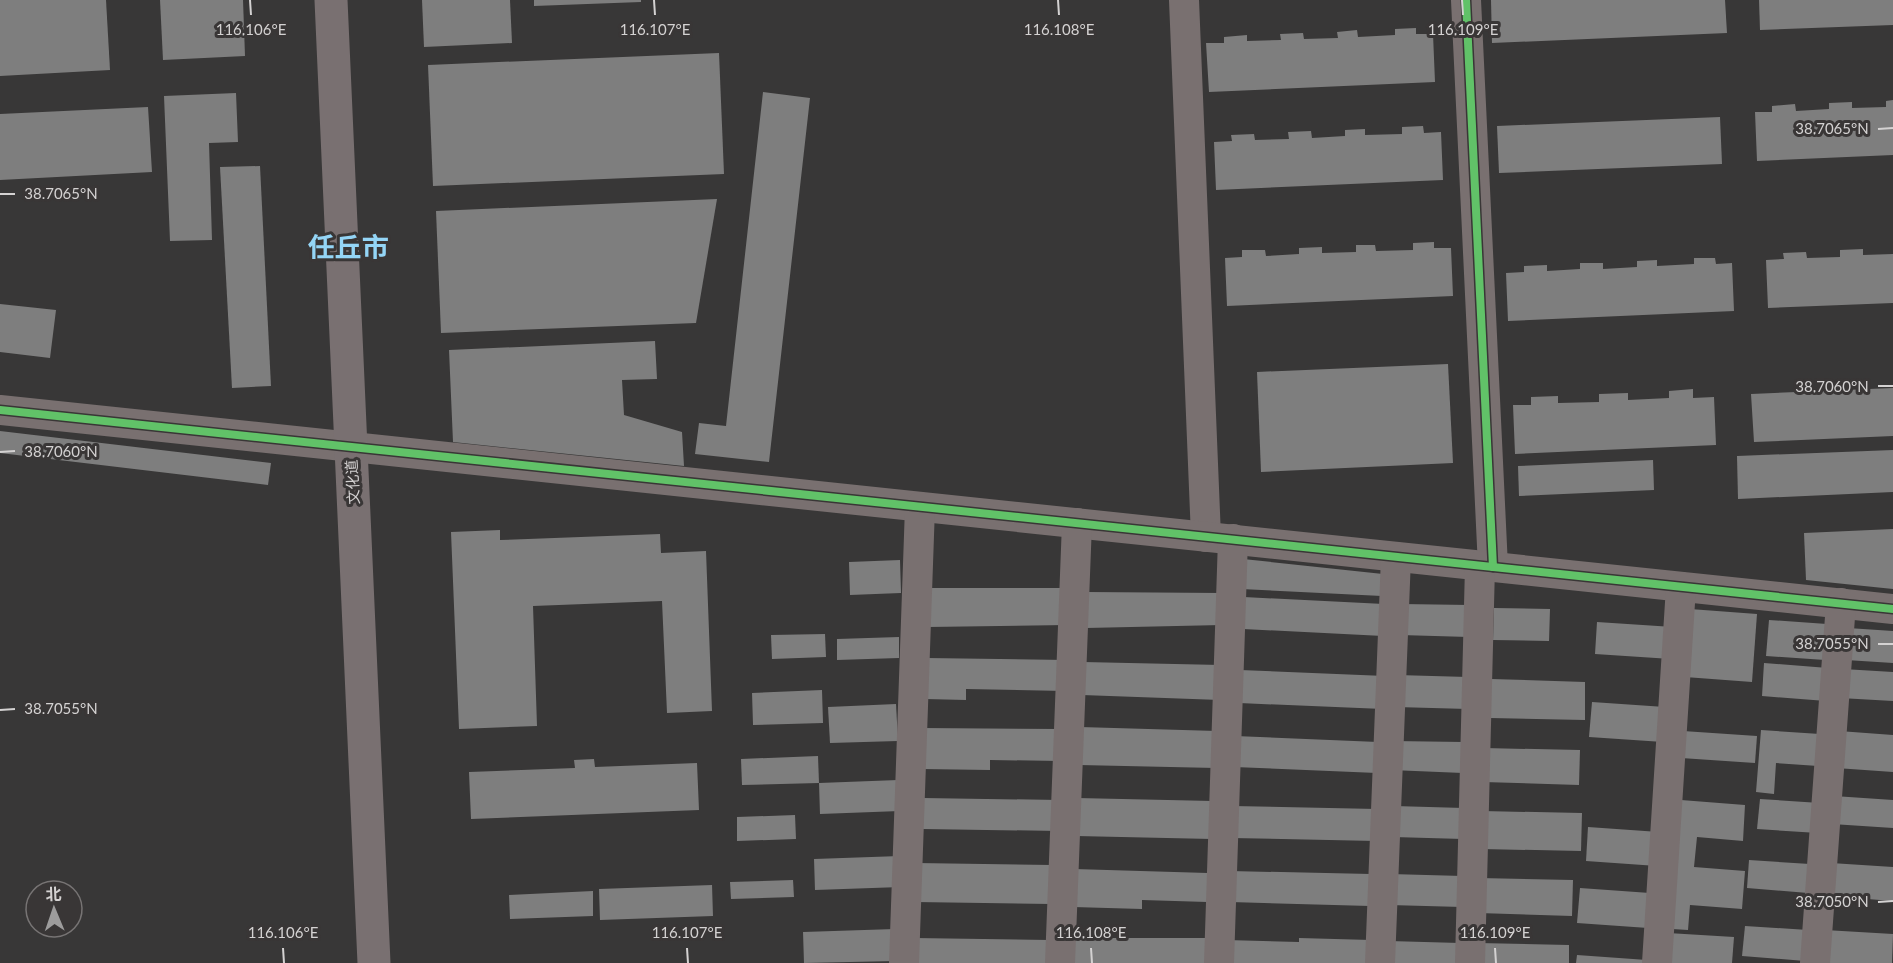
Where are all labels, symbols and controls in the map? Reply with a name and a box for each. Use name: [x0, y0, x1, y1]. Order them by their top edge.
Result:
text: 116.106°E: [216, 20, 286, 38]
text: 116.107°E: [620, 20, 690, 38]
text: 116.108°E: [1024, 20, 1094, 38]
text: 116.109°E: [1428, 20, 1498, 38]
text: 38.7065°N: [1795, 119, 1869, 137]
text: 38.7065°N: [24, 184, 98, 202]
district label: 任丘市: [308, 230, 389, 263]
text: 38.7060°N: [1795, 377, 1869, 395]
text: 38.7060°N: [24, 442, 98, 460]
street label: 文化道: [342, 459, 362, 505]
text: 38.7055°N: [1795, 634, 1869, 652]
text: 38.7055°N: [24, 699, 98, 717]
north arrow: [24, 879, 84, 939]
text: 北: [45, 884, 62, 903]
text: 38.7050°N: [1795, 892, 1869, 910]
text: 116.106°E: [248, 923, 318, 941]
text: 116.107°E: [652, 923, 722, 941]
text: 116.108°E: [1056, 923, 1126, 941]
text: 116.109°E: [1460, 923, 1530, 941]

